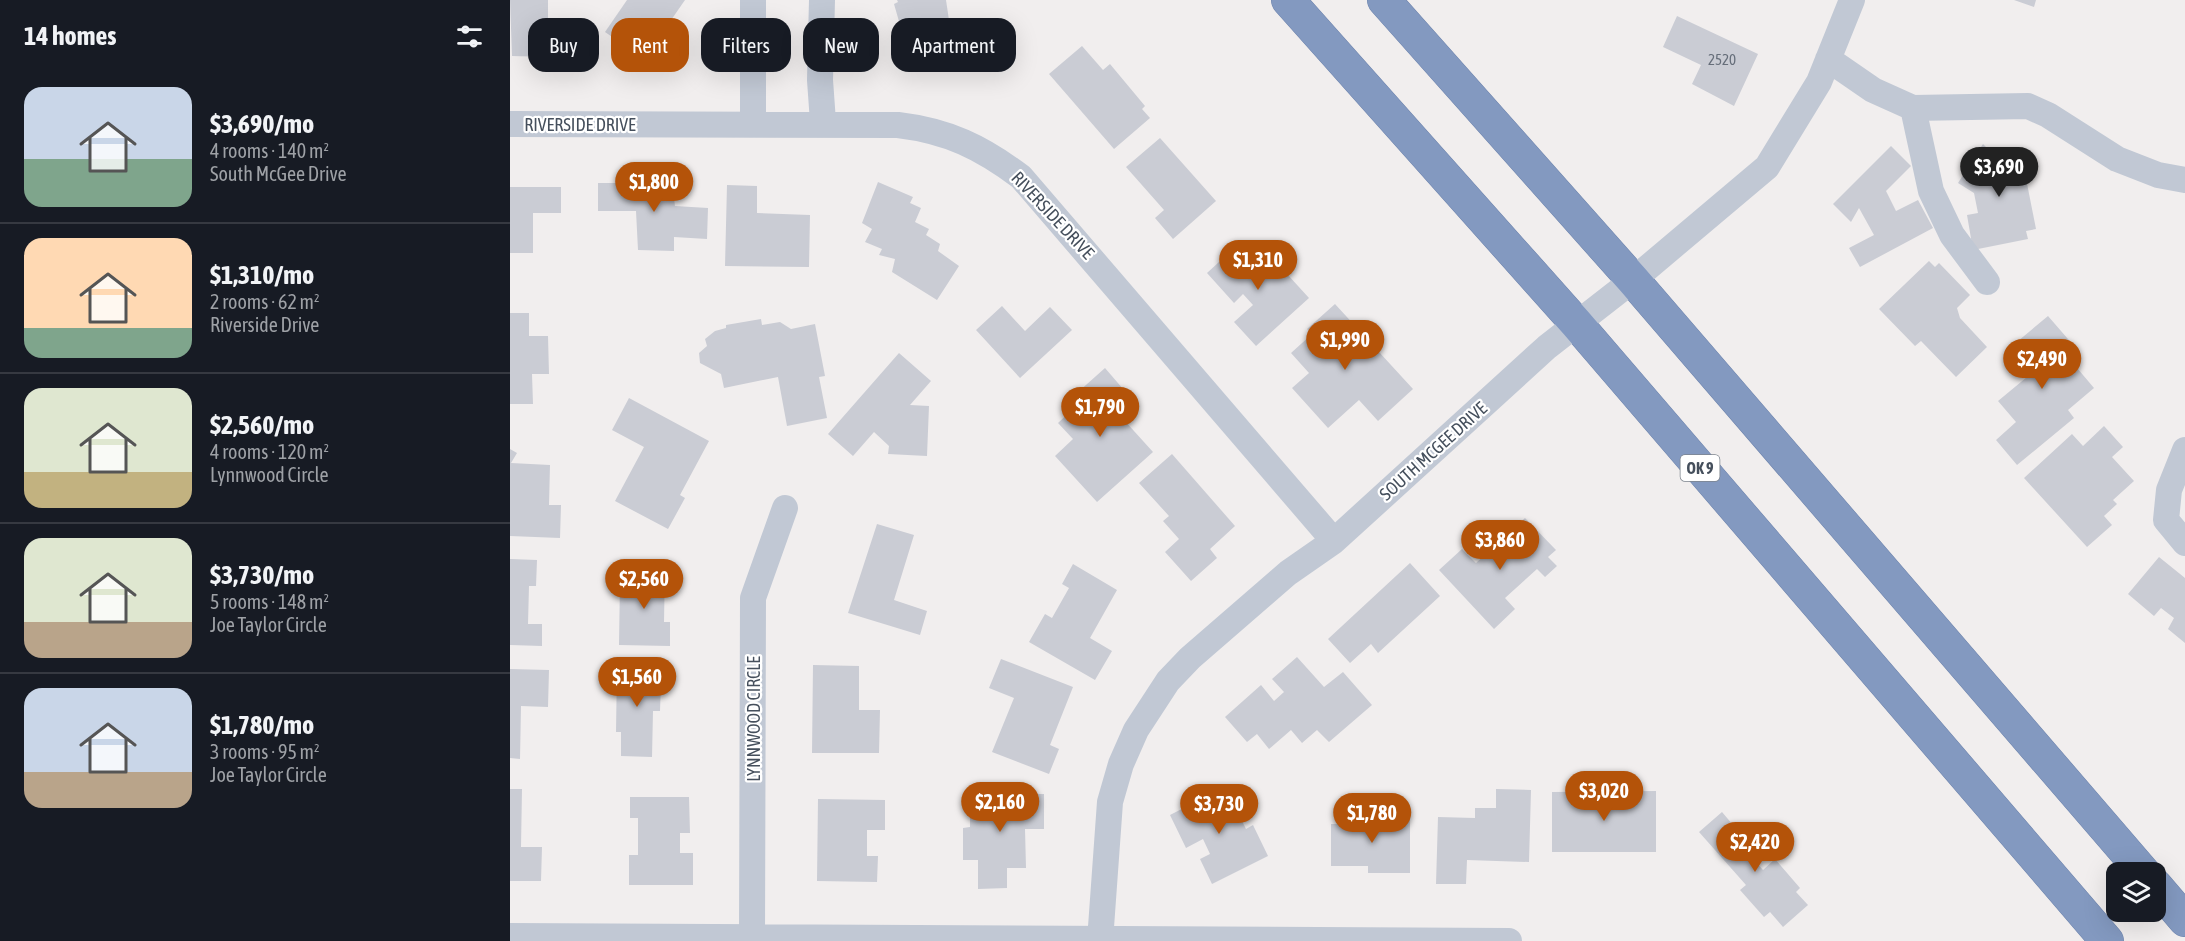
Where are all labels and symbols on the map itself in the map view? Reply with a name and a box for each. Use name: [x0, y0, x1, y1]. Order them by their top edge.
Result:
house number: 2520: [1708, 51, 1736, 68]
street label: RIVERSIDE DRIVE: [524, 114, 636, 135]
pin: $3,690: [1950, 147, 2048, 198]
pin: $1,800: [605, 162, 703, 213]
street label: RIVERSIDE DRIVE: [1007, 167, 1099, 263]
pin: $1,310: [1209, 240, 1307, 291]
pin: $1,990: [1296, 320, 1394, 371]
pin: $2,490: [1993, 339, 2091, 390]
pin: $1,790: [1051, 387, 1149, 438]
street label: SOUTH MCGEE DRIVE: [1375, 397, 1491, 505]
road number: OK 9: [1680, 455, 1720, 481]
pin: $3,860: [1451, 520, 1549, 571]
pin: $2,560: [595, 559, 693, 610]
street label: LYNNWOOD CIRCLE: [743, 656, 764, 782]
pin: $1,560: [588, 657, 686, 708]
pin: $3,020: [1555, 771, 1653, 822]
pin: $2,160: [951, 782, 1049, 833]
pin: $3,730: [1170, 784, 1268, 835]
pin: $1,780: [1323, 793, 1421, 844]
pin: $2,420: [1706, 822, 1804, 873]

